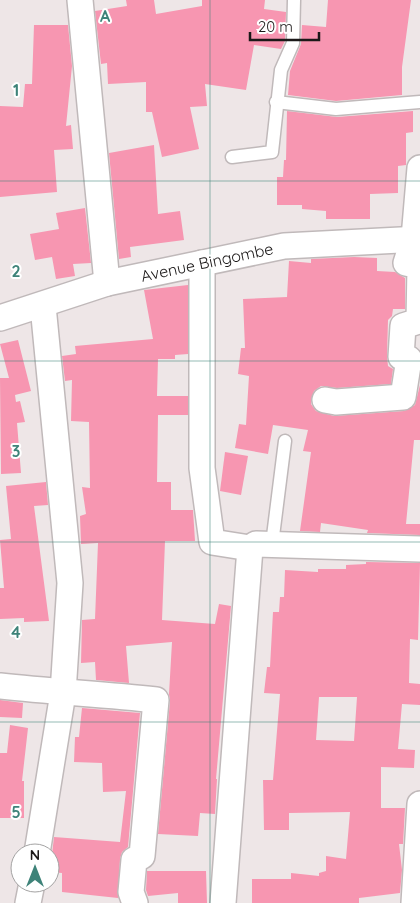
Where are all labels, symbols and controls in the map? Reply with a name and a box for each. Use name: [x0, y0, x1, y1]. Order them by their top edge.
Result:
text: A: [100, 6, 111, 26]
scale bar: [250, 10, 319, 42]
text: 20 m: [258, 17, 293, 36]
text: 1: [13, 80, 19, 100]
street label: Avenue Bingombe: [139, 238, 275, 286]
text: 2: [11, 261, 21, 281]
text: 3: [12, 441, 20, 461]
text: 4: [11, 622, 21, 642]
text: 5: [11, 802, 21, 822]
north arrow: [10, 843, 60, 893]
text: N: [30, 846, 40, 864]

